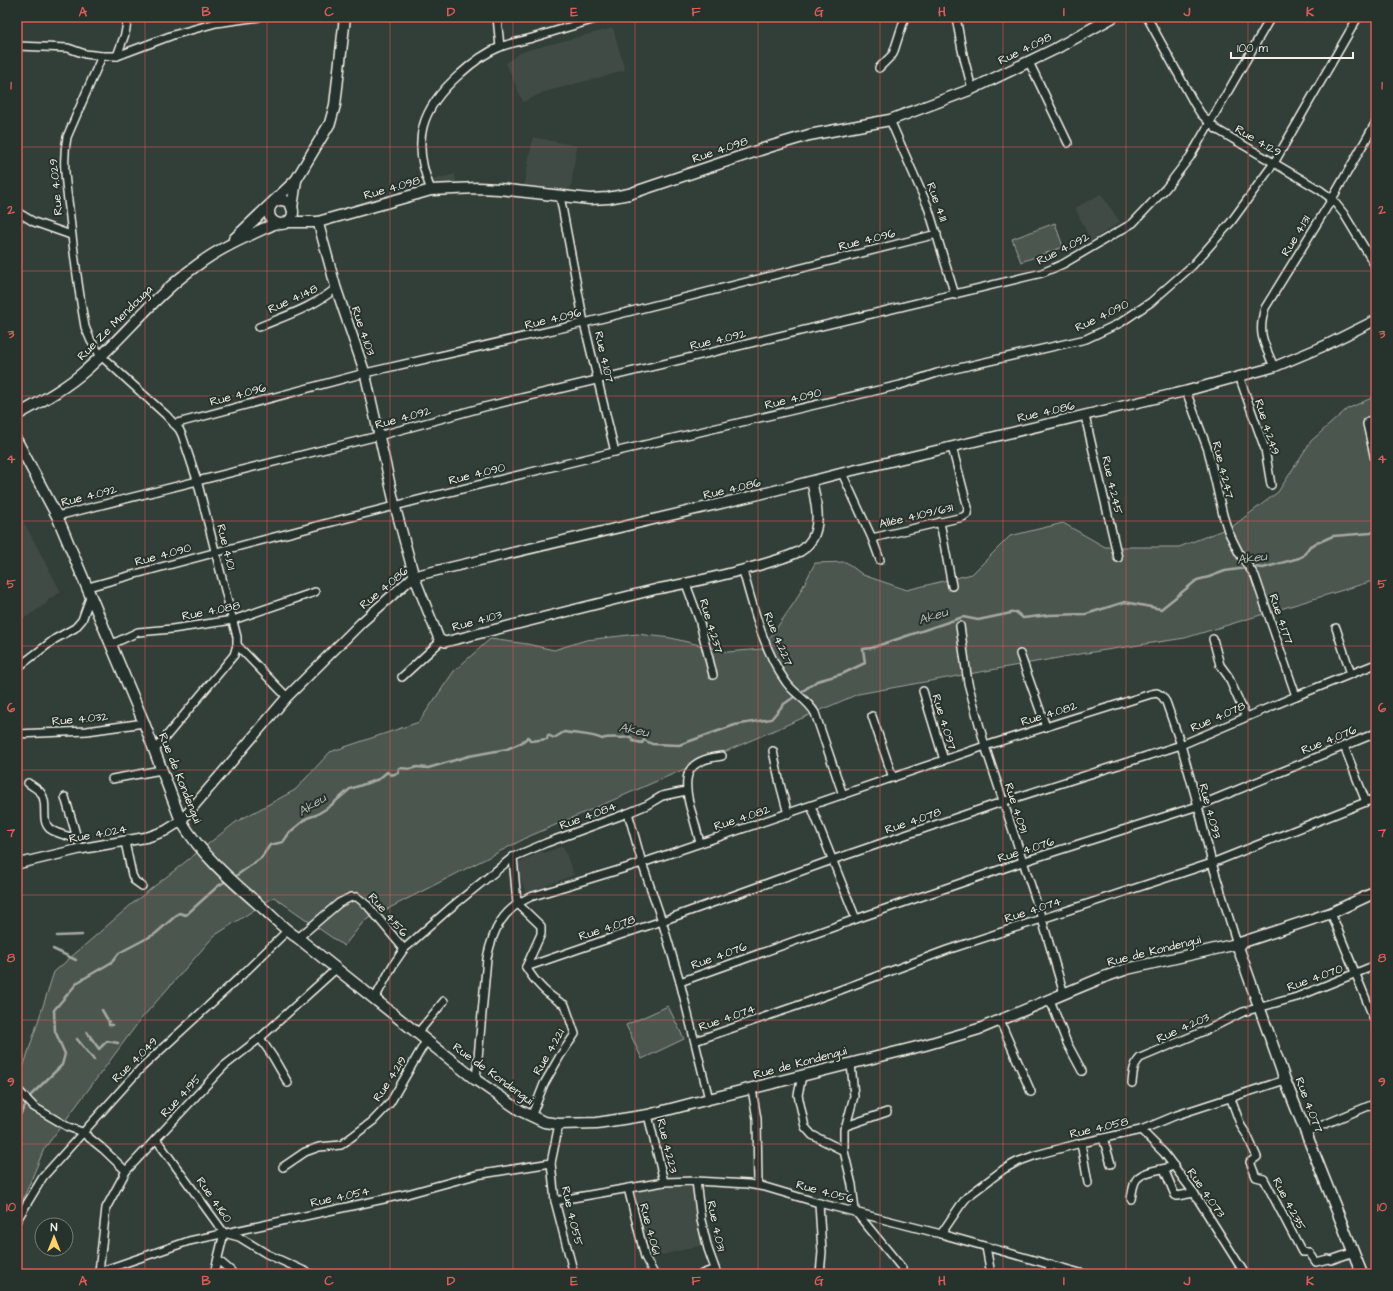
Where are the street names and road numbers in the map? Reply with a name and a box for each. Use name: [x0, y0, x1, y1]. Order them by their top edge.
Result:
street label: Rue 4.098: [995, 29, 1055, 69]
street label: Rue 4.129: [1232, 121, 1284, 161]
street label: Rue 4.098: [690, 132, 750, 167]
street label: Rue 4.029: [45, 158, 67, 216]
street label: Rue 4.098: [362, 172, 422, 204]
street label: Rue 4.111: [922, 180, 952, 224]
street label: Rue 4.131: [1277, 212, 1315, 260]
street label: Rue 4.096: [837, 225, 898, 255]
street label: Rue 4.092: [1034, 228, 1092, 270]
street label: Rue 4.148: [265, 280, 321, 318]
street label: Rue Ze Mendouga: [74, 282, 157, 365]
street label: Rue 4.090: [1072, 296, 1132, 336]
street label: Rue 4.103: [347, 304, 379, 358]
street label: Rue 4.096: [523, 304, 583, 334]
street label: Rue 4.092: [688, 325, 748, 355]
street label: Rue 4.107: [590, 330, 618, 385]
street label: Rue 4.096: [208, 379, 269, 411]
street label: Rue 4.090: [763, 384, 823, 414]
street label: Rue 4.086: [1015, 397, 1077, 427]
street label: Rue 4.249: [1250, 397, 1284, 457]
street label: Rue 4.092: [373, 402, 433, 434]
street label: Rue 4.247: [1208, 440, 1238, 501]
street label: Rue 4.245: [1097, 454, 1127, 516]
street label: Rue 4.090: [447, 459, 507, 489]
street label: Rue 4.086: [701, 474, 763, 504]
street label: Rue 4.092: [59, 481, 119, 511]
street label: Allée 4.109/631: [877, 499, 955, 533]
street label: Rue 4.101: [212, 522, 240, 572]
street label: Rue 4.090: [133, 539, 194, 571]
street label: Rue 4.086: [356, 562, 412, 613]
street label: Rue 4.177: [1264, 592, 1298, 647]
street label: Rue 4.088: [180, 597, 242, 625]
street label: Rue 4.237: [695, 597, 728, 656]
street label: Rue 4.103: [450, 606, 504, 636]
street label: Rue 4.227: [759, 609, 797, 669]
street label: Rue 4.097: [927, 692, 961, 753]
street label: Rue 4.082: [1019, 697, 1079, 731]
street label: Rue 4.078: [1188, 697, 1248, 737]
street label: Rue 4.032: [51, 708, 109, 730]
street label: Rue 4.076: [1299, 721, 1360, 759]
street label: Rue de Kondengui: [153, 730, 206, 826]
street label: Rue 4.091: [1000, 781, 1032, 836]
street label: Rue 4.093: [1195, 782, 1225, 840]
street label: Rue 4.084: [557, 798, 619, 834]
street label: Rue 4.082: [712, 801, 772, 835]
street label: Rue 4.078: [883, 803, 944, 839]
street label: Rue 4.024: [68, 821, 128, 847]
street label: Rue 4.076: [996, 833, 1057, 867]
street label: Rue 4.156: [364, 889, 412, 941]
street label: Rue 4.074: [1002, 893, 1064, 927]
street label: Rue 4.078: [577, 911, 638, 945]
street label: Rue de Kondengui: [1105, 931, 1203, 972]
street label: Rue 4.076: [689, 938, 750, 974]
street label: Rue 4.070: [1285, 960, 1346, 996]
street label: Rue 4.074: [696, 1000, 758, 1036]
street label: Rue 4.203: [1154, 1009, 1212, 1047]
street label: Rue 4.221: [529, 1025, 569, 1078]
street label: Rue 4.049: [108, 1033, 162, 1087]
street label: Rue de Kondengui: [449, 1039, 537, 1110]
street label: Rue de Kondengui: [751, 1042, 849, 1085]
street label: Rue 4.219: [369, 1053, 411, 1105]
street label: Rue 4.195: [157, 1071, 206, 1121]
street label: Rue 4.077: [1291, 1075, 1328, 1136]
street label: Rue 4.058: [1068, 1113, 1130, 1143]
street label: Rue 4.223: [652, 1117, 682, 1175]
street label: Rue 4.073: [1183, 1165, 1229, 1221]
street label: Rue 4.160: [192, 1174, 236, 1227]
street label: Rue 4.235: [1268, 1175, 1310, 1234]
street label: Rue 4.056: [794, 1176, 856, 1208]
street label: Rue 4.054: [309, 1182, 371, 1212]
street label: Rue 4.055: [557, 1185, 587, 1248]
street label: Rue 4.031: [702, 1199, 730, 1253]
street label: Rue 4.061: [635, 1201, 665, 1257]

